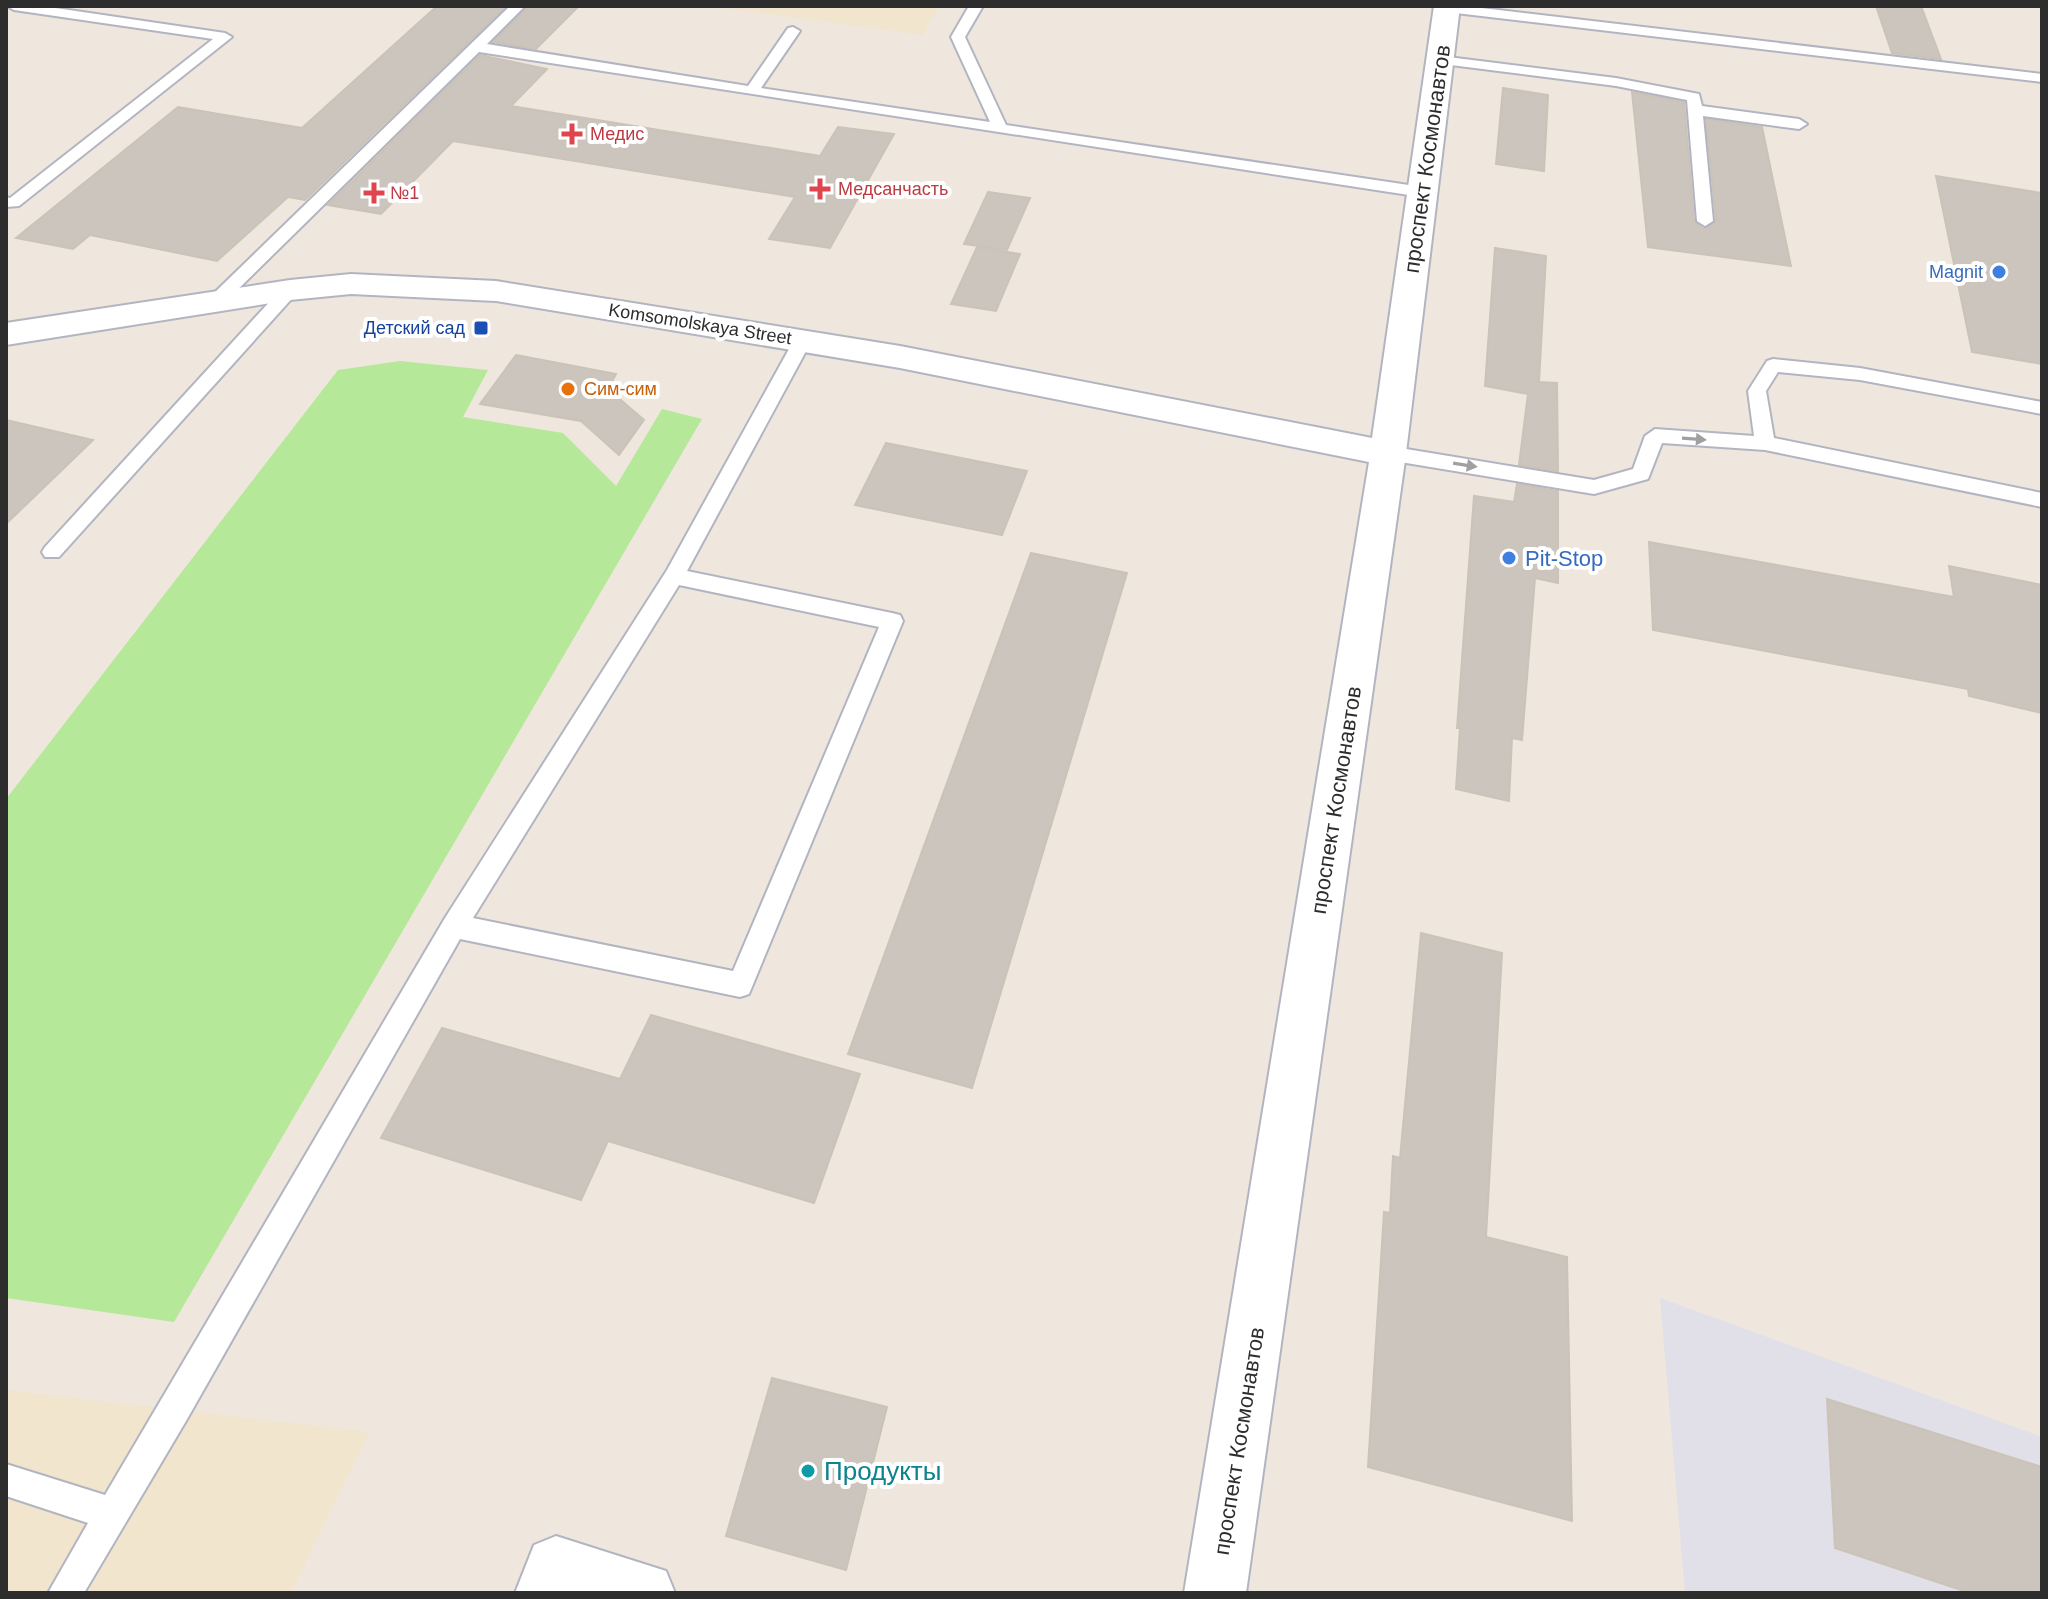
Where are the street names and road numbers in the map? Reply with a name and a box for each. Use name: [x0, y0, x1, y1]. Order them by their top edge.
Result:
street label: проспект Космонавтов: [1399, 43, 1455, 275]
street label: Komsomolskaya Street: [607, 300, 793, 348]
street label: проспект Космонавтов: [1306, 684, 1366, 916]
street label: проспект Космонавтов: [1209, 1325, 1269, 1557]

